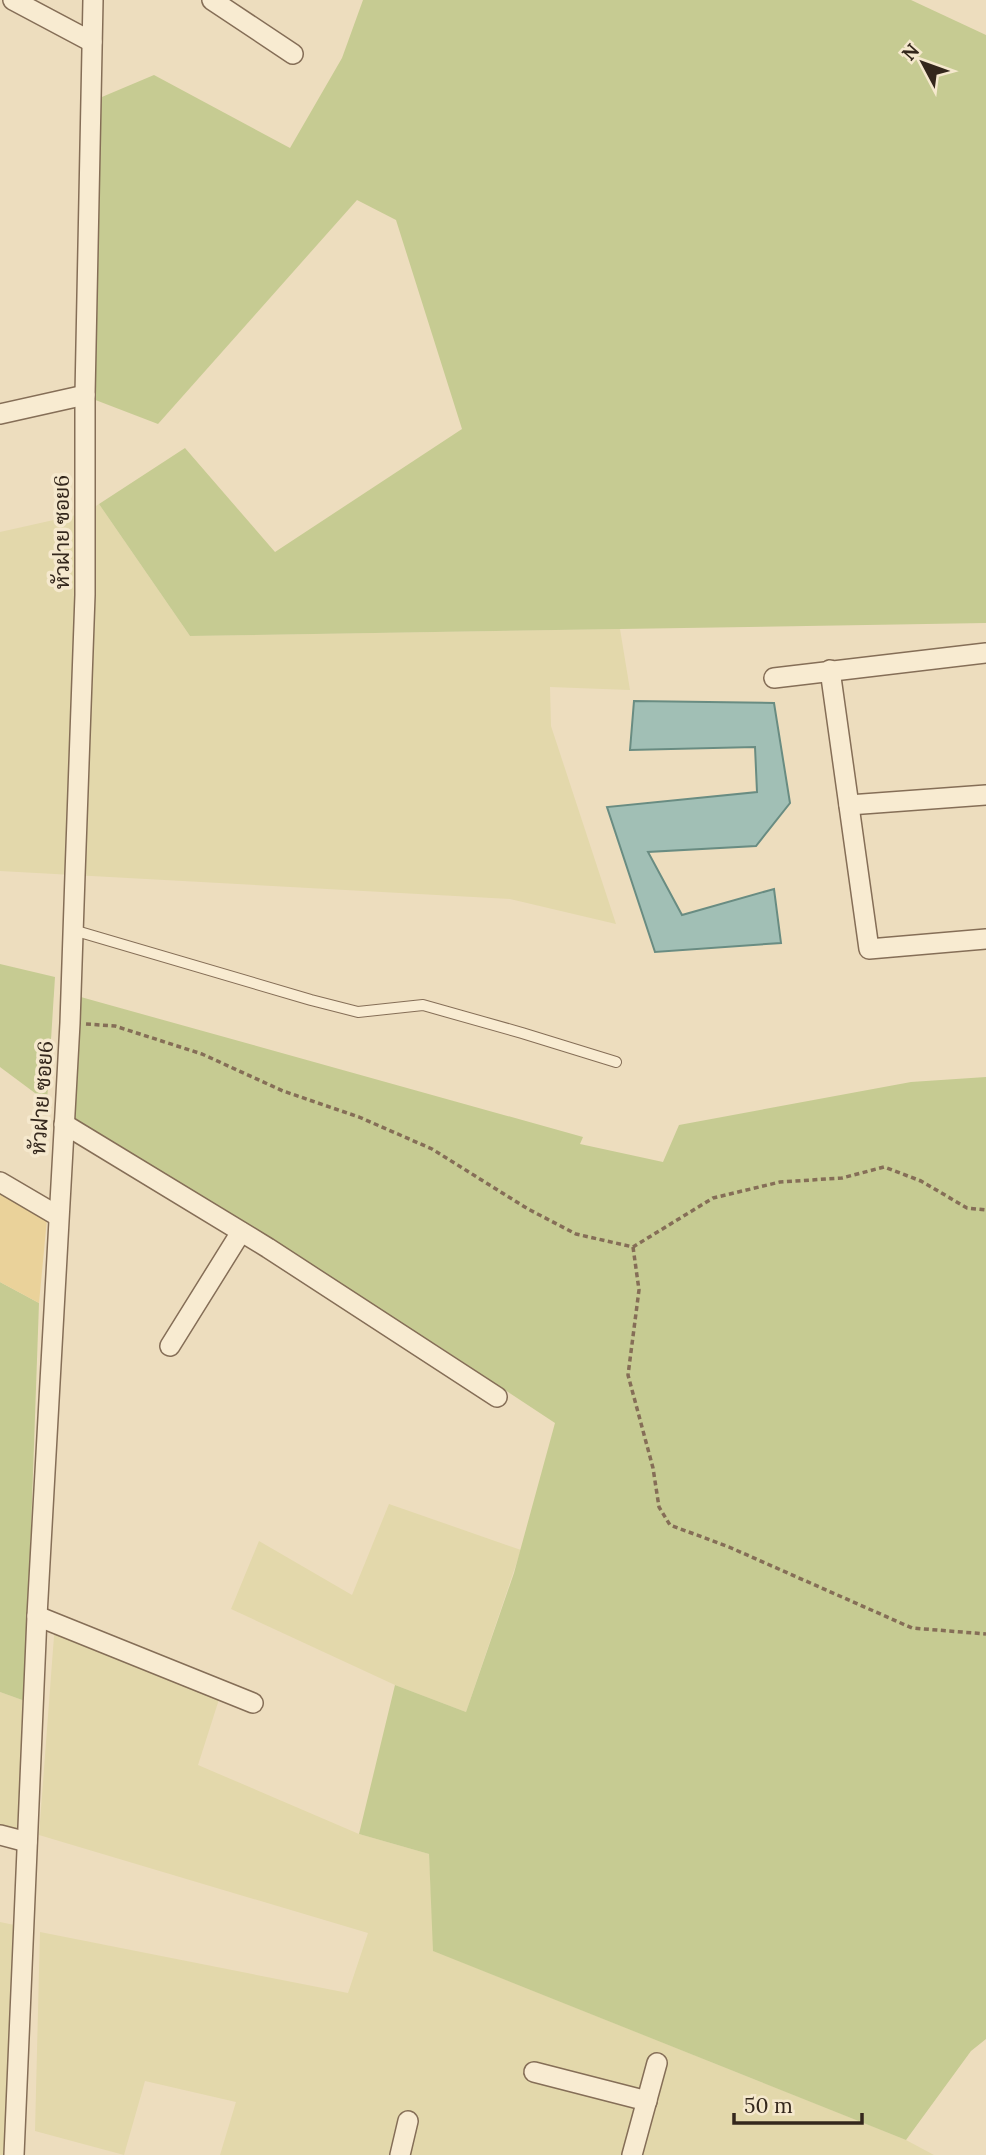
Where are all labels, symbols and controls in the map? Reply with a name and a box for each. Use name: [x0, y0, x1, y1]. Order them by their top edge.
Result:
north arrow: [888, 28, 958, 98]
text: N: [896, 38, 924, 65]
street label: หัวฝาย ซอย6: [48, 475, 75, 589]
street label: หัวฝาย ซอย6: [24, 1040, 59, 1156]
scale bar: [734, 2082, 862, 2126]
text: 50 m: [744, 2092, 793, 2119]

